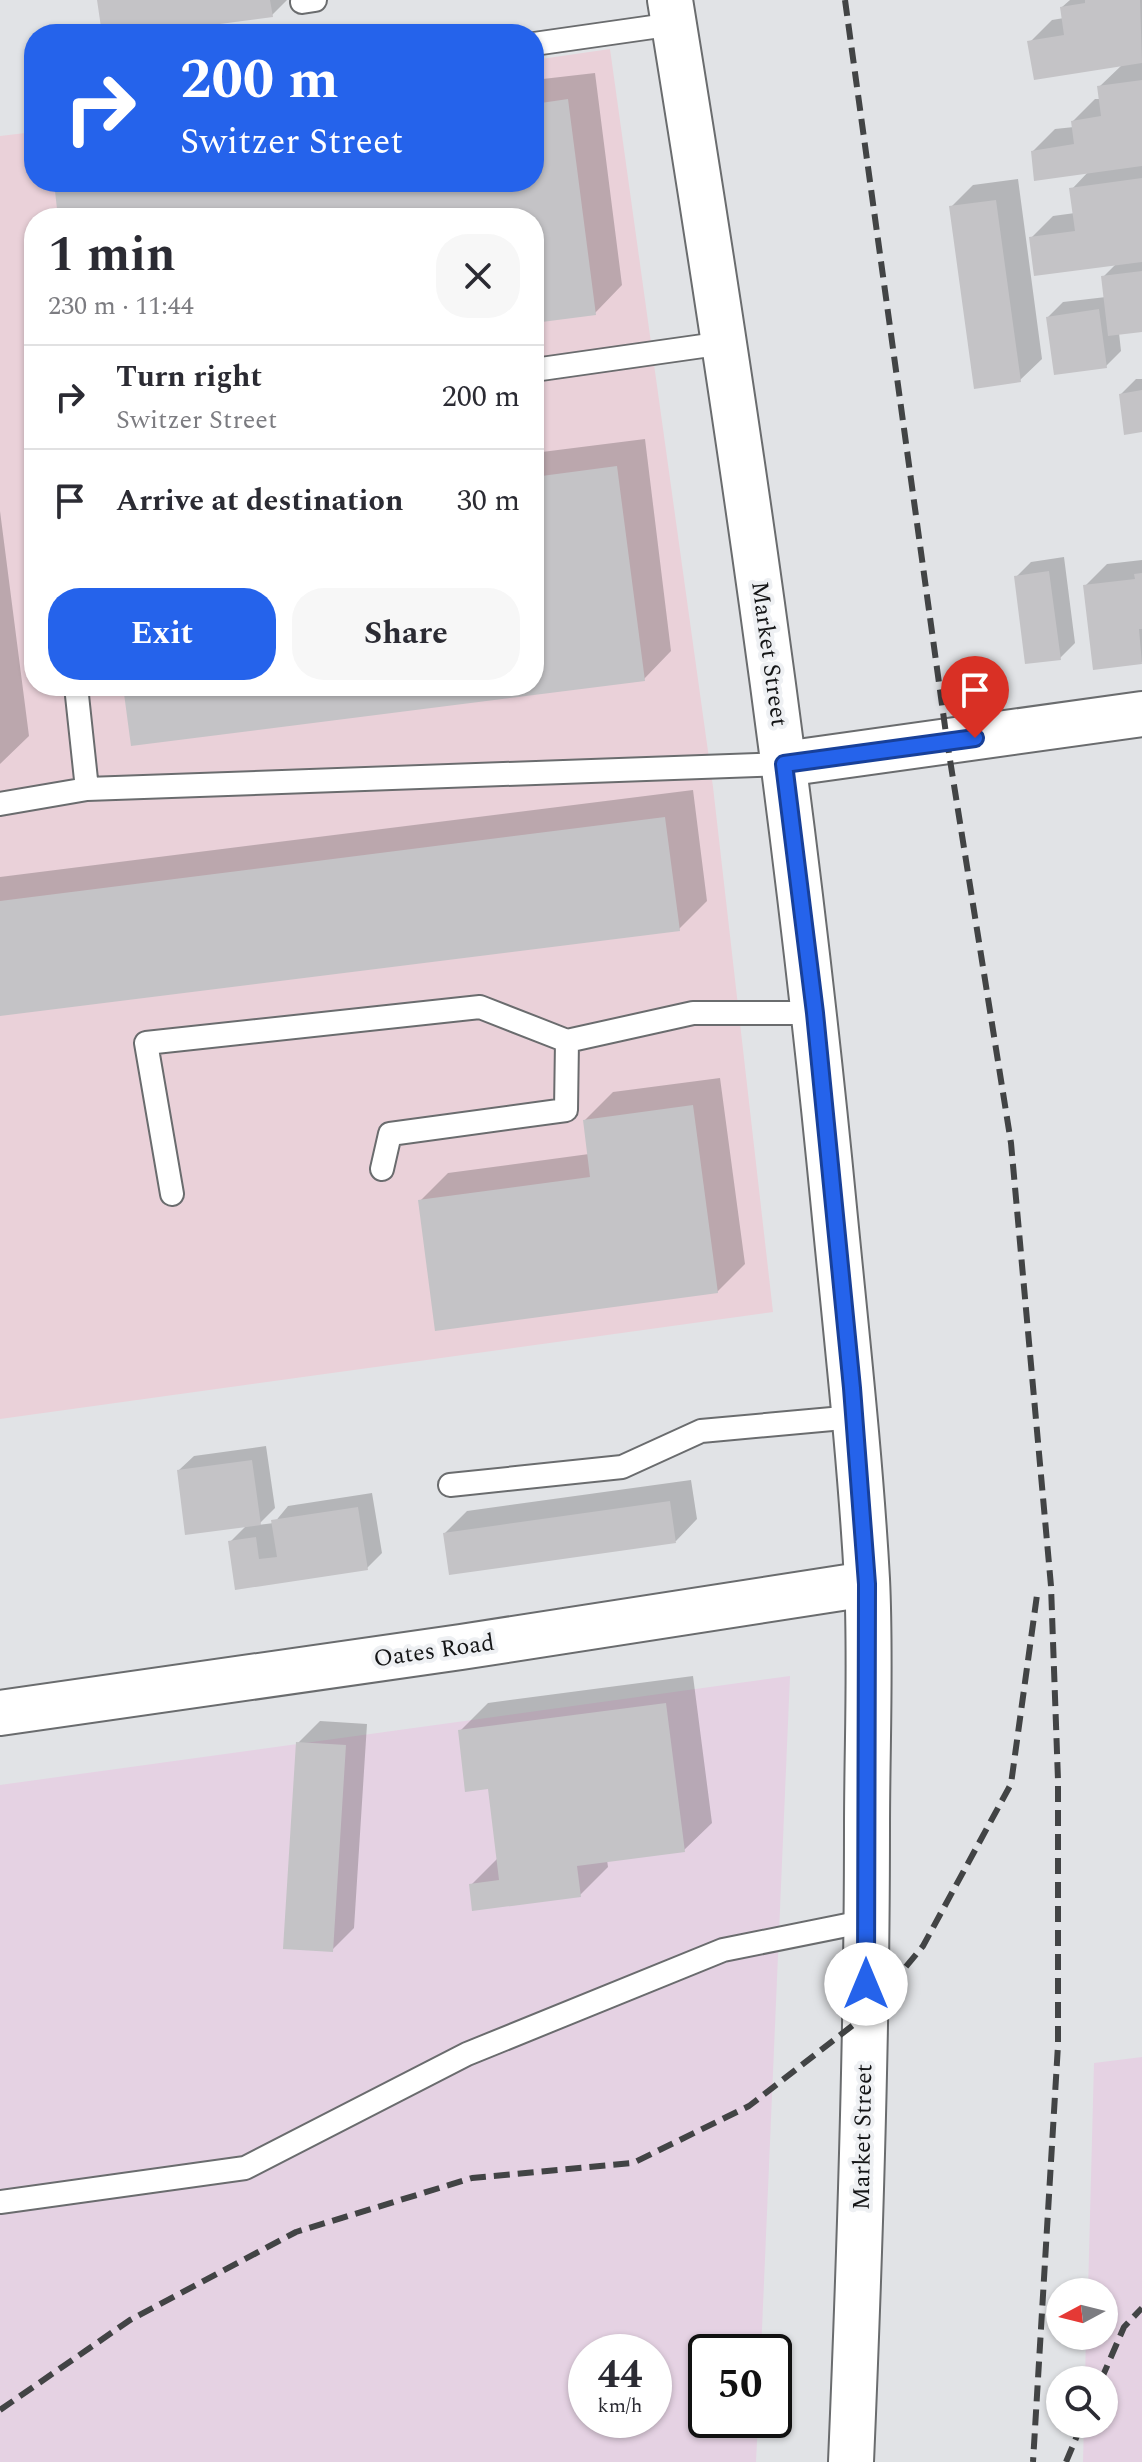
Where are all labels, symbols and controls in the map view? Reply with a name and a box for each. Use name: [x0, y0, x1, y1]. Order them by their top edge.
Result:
text: 200 m: [180, 38, 339, 123]
icon: right: [48, 56, 152, 160]
text: Switzer Street: [180, 115, 403, 170]
text: 1 min: [48, 219, 176, 292]
button: close: [436, 234, 520, 318]
text: 230 m · 11:44: [48, 286, 194, 326]
text: Turn right: [116, 354, 262, 400]
text: 200 m: [442, 374, 520, 420]
icon: right: [48, 375, 92, 419]
text: Switzer Street: [116, 400, 277, 440]
text: Arrive at destination: [116, 478, 403, 524]
text: 30 m: [457, 478, 520, 524]
icon: arrive: [48, 479, 92, 523]
street label: Market Street: [741, 579, 797, 729]
button: Exit: [48, 588, 276, 680]
button: Share: [292, 588, 520, 680]
pin: [941, 656, 1009, 738]
icon: arrive: [953, 668, 997, 712]
street label: Oates Road: [371, 1625, 497, 1677]
position arrow: [824, 1942, 908, 2026]
street label: Market Street: [844, 2064, 882, 2210]
north arrow: [1046, 2278, 1118, 2350]
map controls: [1046, 2278, 1118, 2438]
speed limit sign: 50: [688, 2334, 792, 2438]
text: 44: [598, 2345, 642, 2406]
button: search: [1046, 2366, 1118, 2438]
text: km/h: [598, 2391, 643, 2421]

